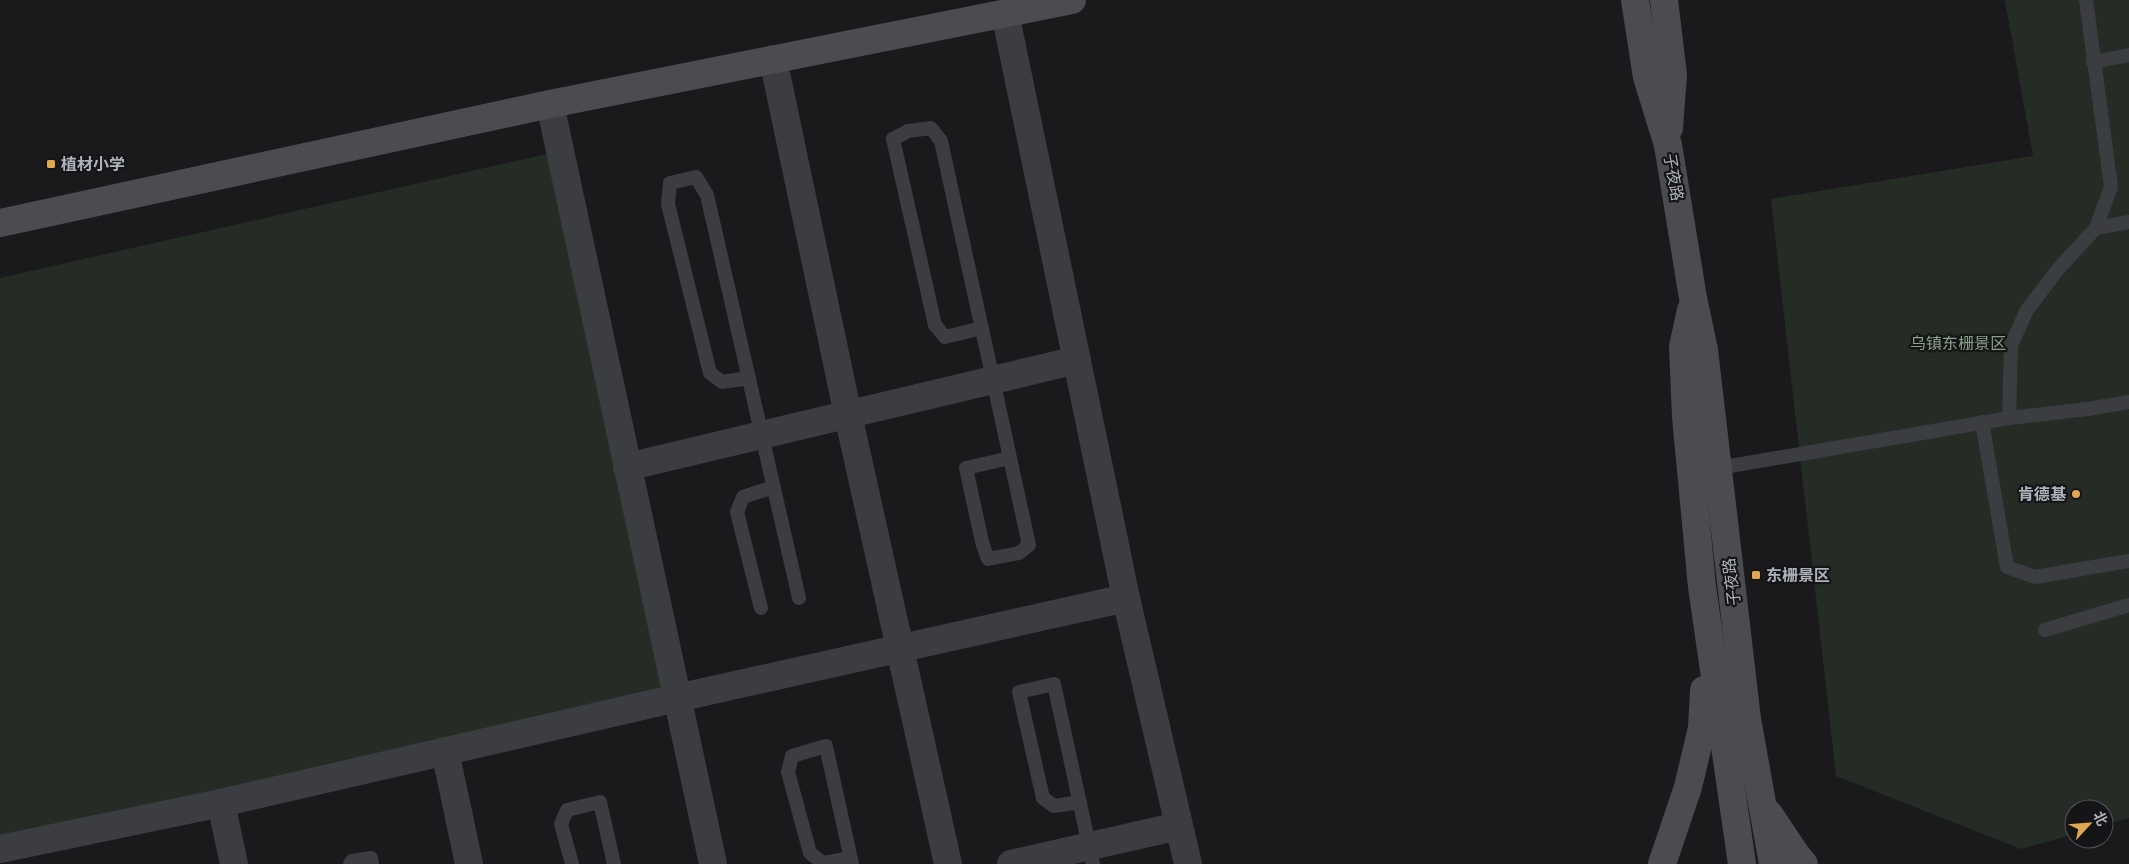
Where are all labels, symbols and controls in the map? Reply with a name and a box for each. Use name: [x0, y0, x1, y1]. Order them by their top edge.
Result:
street label: 子夜路: [1659, 152, 1688, 203]
place label: 植材小学: [61, 154, 125, 175]
marker: 植材小学: [45, 158, 57, 170]
park label: 乌镇东栅景区: [1910, 333, 2006, 354]
place label: 肯德基: [2018, 484, 2067, 505]
marker: 肯德基: [2070, 488, 2082, 500]
street label: 子夜路: [1718, 557, 1745, 607]
place label: 东栅景区: [1766, 565, 1830, 586]
marker: 东栅景区: [1750, 569, 1762, 581]
north arrow: [2064, 799, 2114, 849]
text: 北: [2090, 808, 2112, 829]

